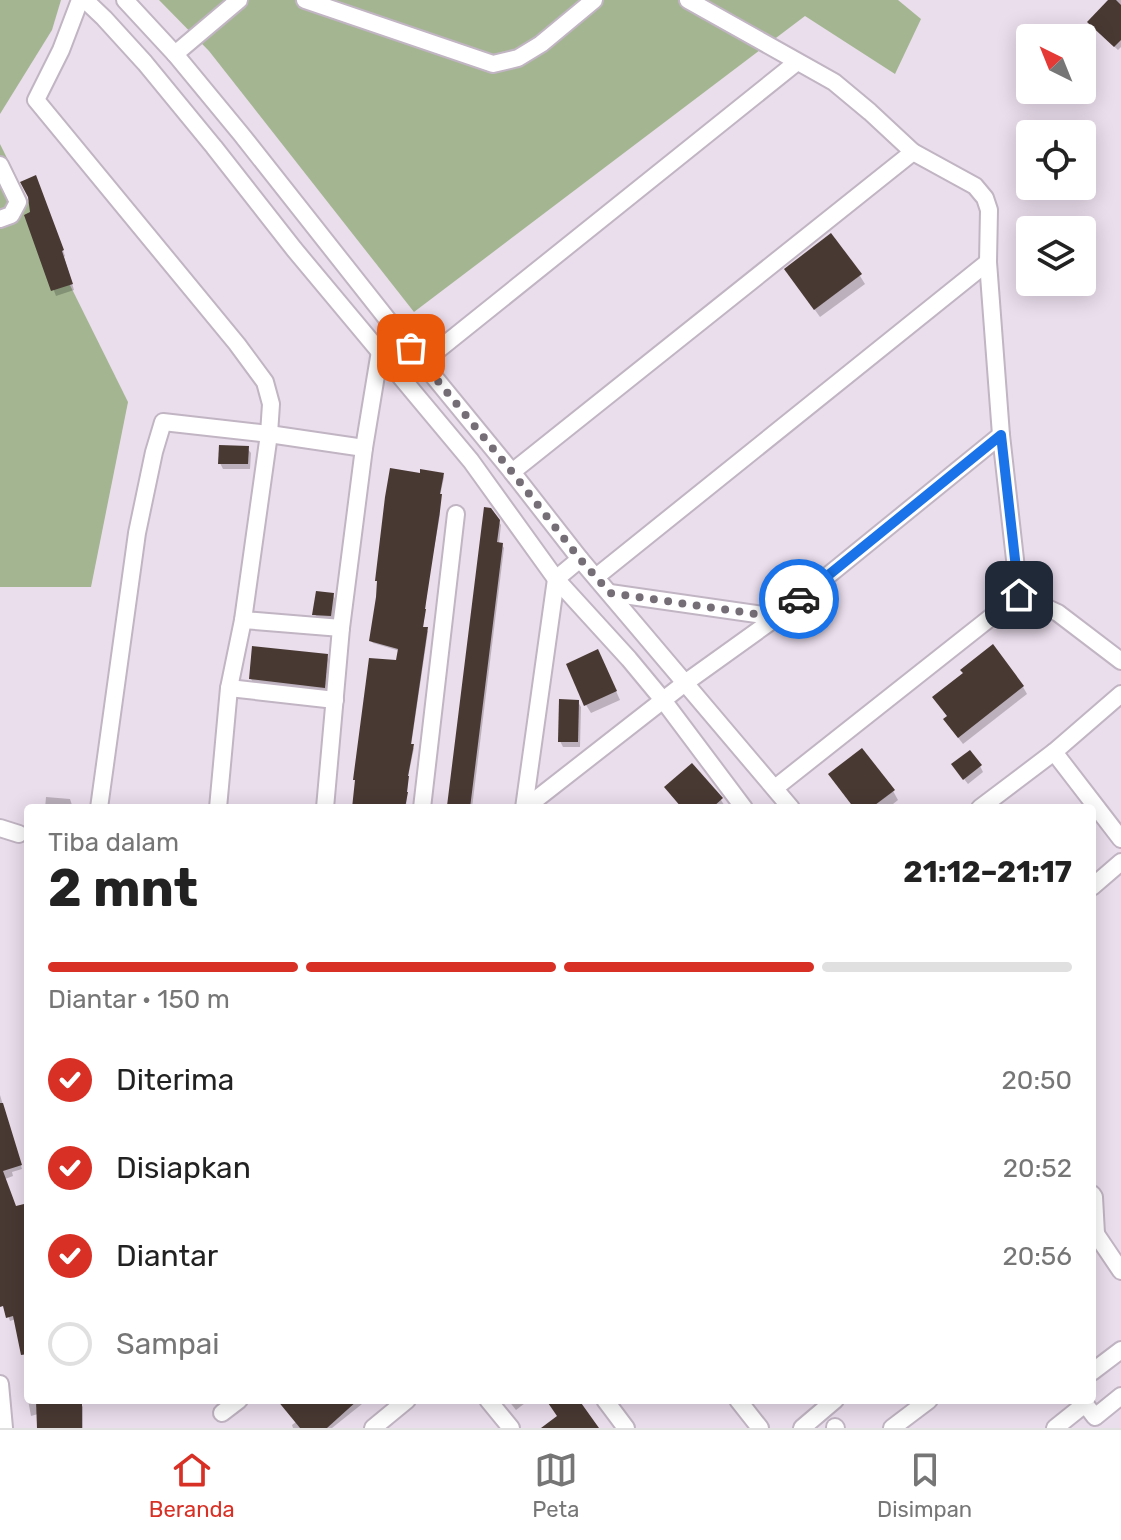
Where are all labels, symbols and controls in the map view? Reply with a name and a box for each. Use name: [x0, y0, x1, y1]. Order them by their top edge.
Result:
north arrow: [1016, 24, 1096, 104]
map controls: [1016, 24, 1096, 296]
button: locate: [1016, 120, 1096, 200]
button: layers: [1016, 216, 1096, 296]
pin: [377, 314, 445, 382]
icon: bag: [389, 326, 433, 370]
courier: [759, 559, 839, 639]
pin: [985, 561, 1053, 629]
icon: home: [997, 573, 1041, 617]
icon: car: [777, 577, 821, 621]
text: Tiba dalam: [48, 827, 179, 858]
text: 21:12–21:17: [903, 854, 1072, 890]
text: 2 mnt: [48, 857, 198, 919]
text: Diantar · 150 m: [48, 984, 230, 1015]
icon: check: [48, 1058, 92, 1102]
text: Diterima: [116, 1062, 234, 1098]
text: 20:50: [1002, 1065, 1072, 1096]
icon: check: [48, 1146, 92, 1190]
text: Disiapkan: [116, 1150, 251, 1186]
text: 20:52: [1003, 1153, 1072, 1184]
icon: check: [48, 1234, 92, 1278]
text: Diantar: [116, 1238, 218, 1274]
text: 20:56: [1002, 1241, 1072, 1272]
text: Sampai: [116, 1326, 220, 1362]
tab: Beranda: [149, 1448, 235, 1523]
tab: Peta: [532, 1448, 579, 1523]
tab: Disimpan: [877, 1448, 972, 1523]

